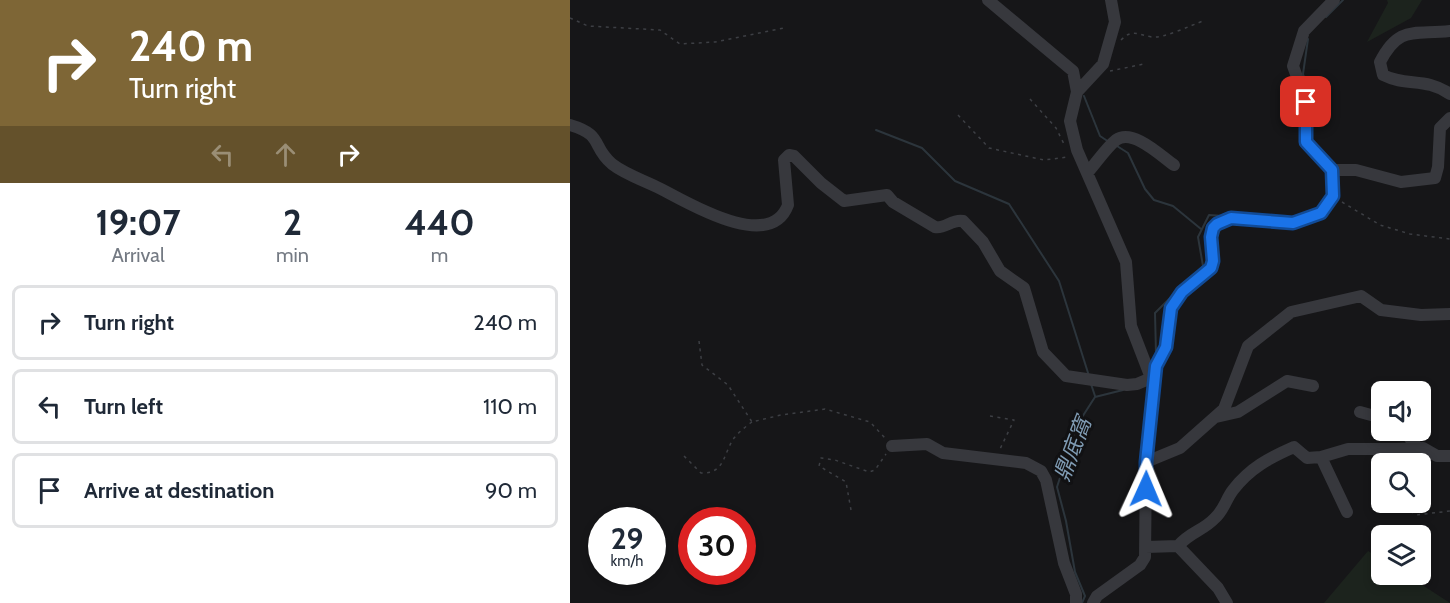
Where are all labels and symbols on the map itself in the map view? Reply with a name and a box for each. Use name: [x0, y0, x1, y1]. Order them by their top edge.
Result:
pin: [1280, 76, 1331, 127]
water label: 鼎底窩: [1048, 411, 1098, 485]
position arrow: [1114, 457, 1178, 521]
speed limit sign: 30: [678, 507, 756, 585]

